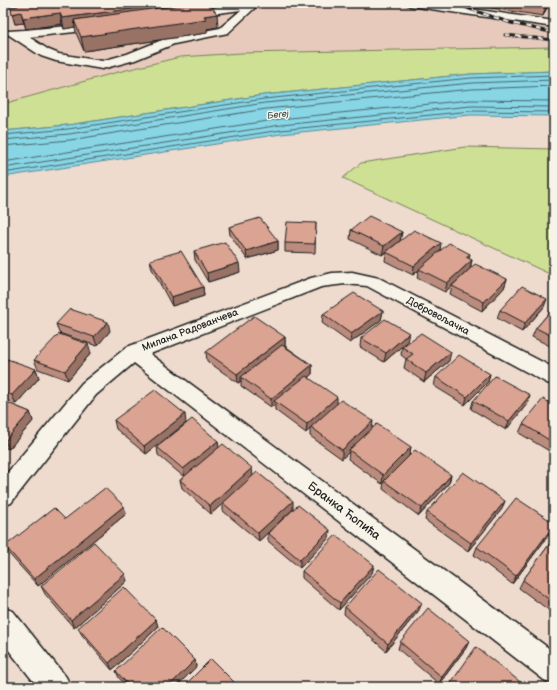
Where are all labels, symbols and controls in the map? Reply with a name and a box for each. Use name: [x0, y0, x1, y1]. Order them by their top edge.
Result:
water label: Бегеј: [266, 108, 290, 122]
street label: Добровољачка: [405, 294, 471, 338]
street label: Милана Радованчева: [140, 306, 240, 354]
street label: Бранка Ћопића: [305, 479, 383, 543]

